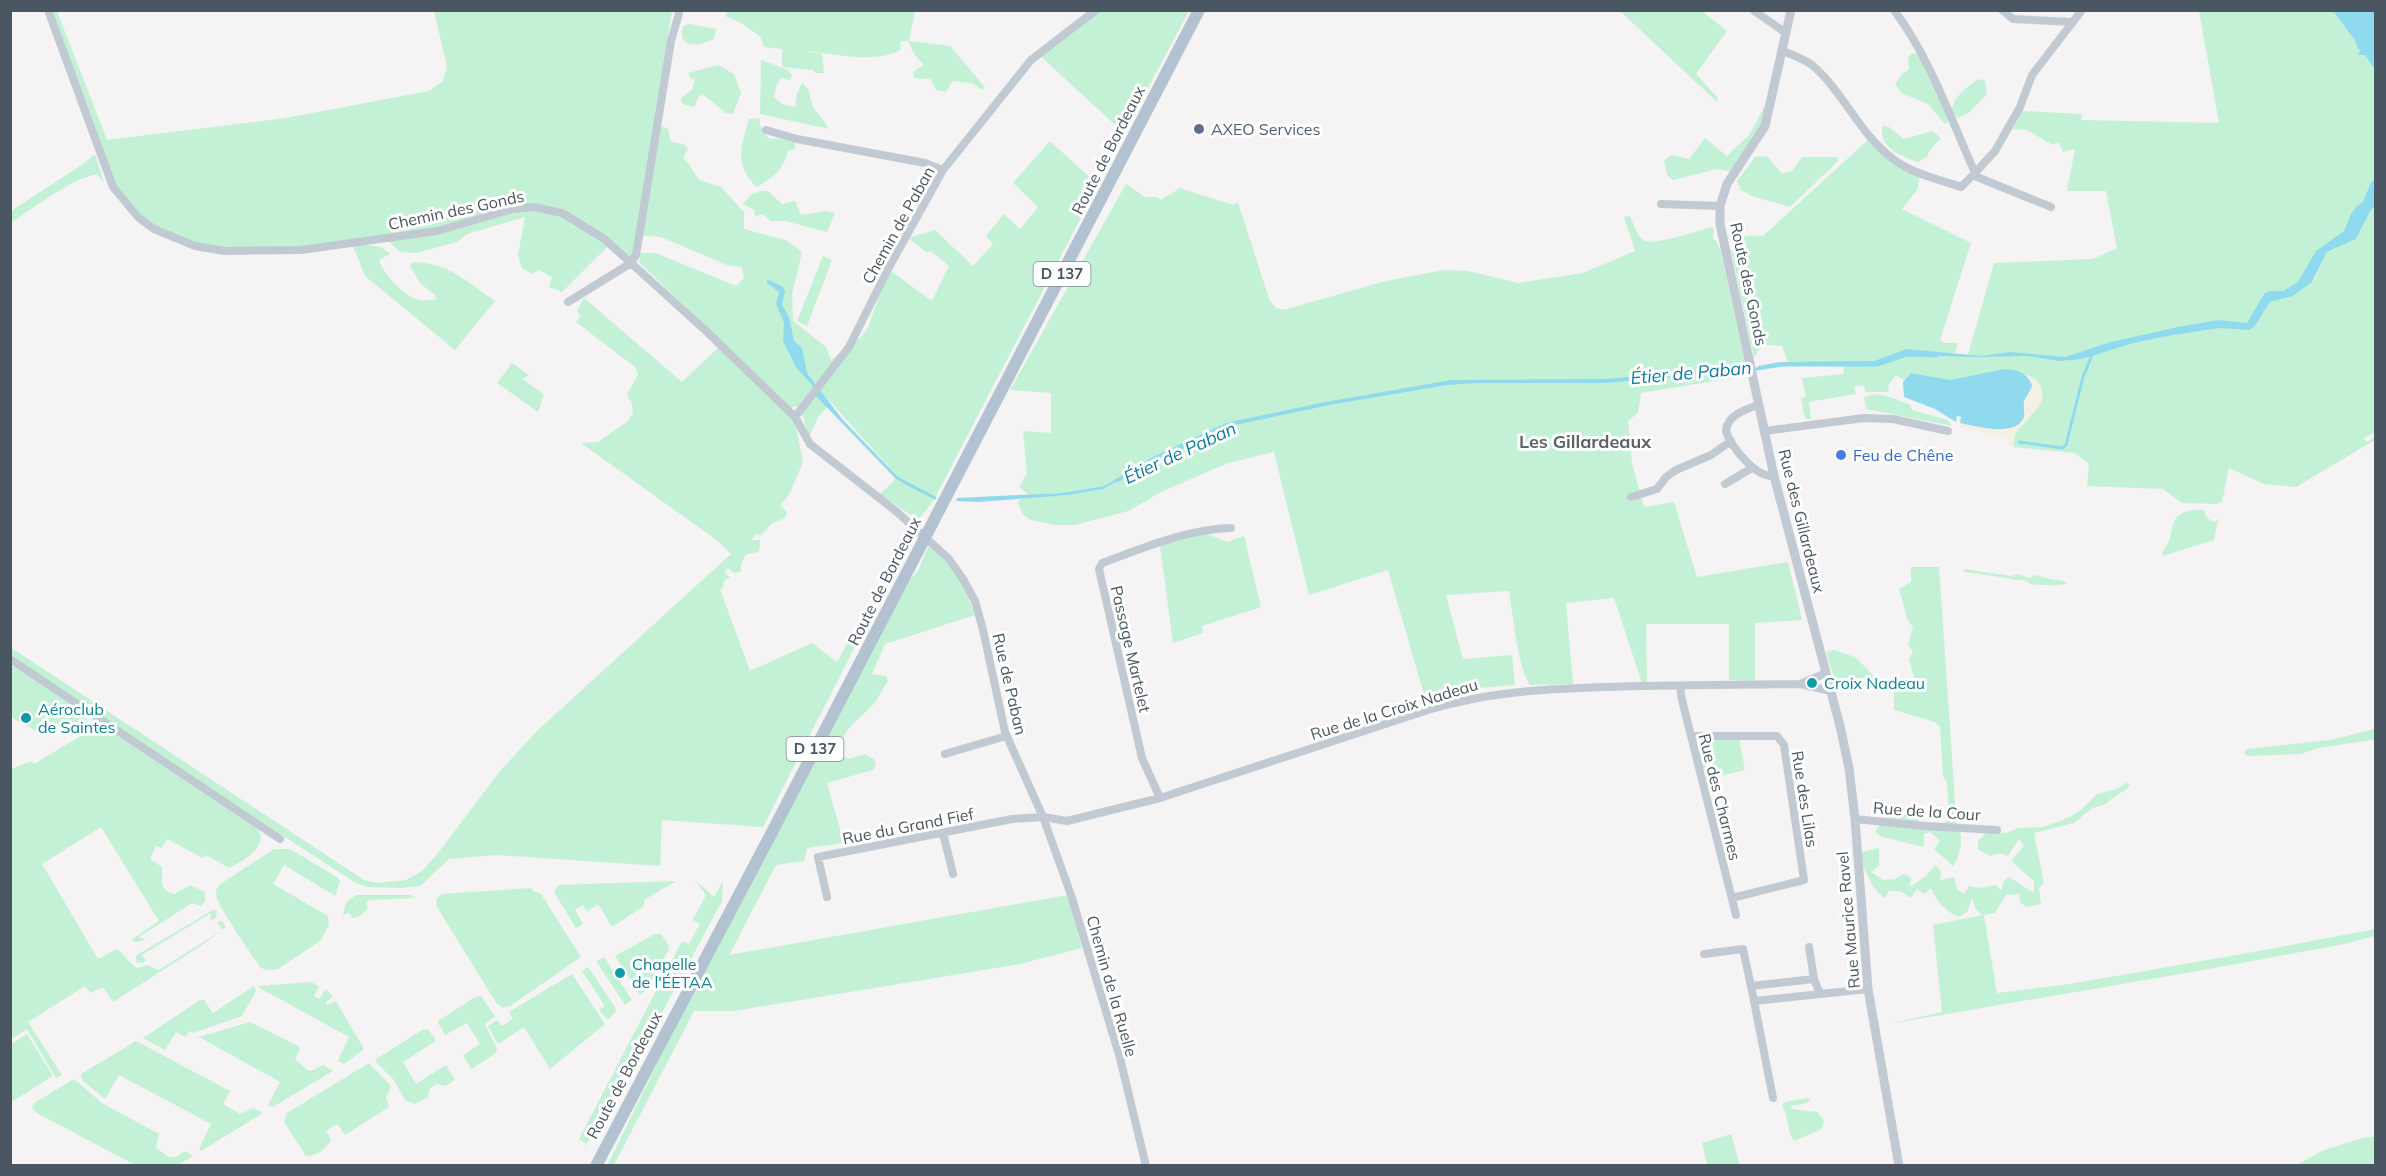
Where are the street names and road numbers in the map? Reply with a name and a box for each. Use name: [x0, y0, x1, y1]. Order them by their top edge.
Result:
street label: Route de Bordeaux: [1067, 82, 1149, 218]
street label: Chemin de Paban: [857, 163, 939, 287]
street label: Chemin des Gonds: [386, 186, 526, 234]
street label: Route des Gonds: [1726, 220, 1772, 348]
road number: D 137: [1034, 262, 1090, 286]
street label: Rue des Gillardeaux: [1774, 447, 1830, 596]
street label: Route de Bordeaux: [843, 513, 925, 649]
street label: Passage Martelet: [1107, 584, 1155, 715]
street label: Rue de Paban: [989, 631, 1031, 737]
street label: Rue de la Croix Nadeau: [1308, 674, 1480, 744]
street label: Rue des Charmes: [1695, 731, 1745, 863]
road number: D 137: [786, 737, 844, 761]
street label: Rue des Lilas: [1787, 749, 1823, 849]
street label: Rue de la Cour: [1873, 797, 1982, 825]
street label: Rue du Grand Fief: [841, 803, 976, 849]
street label: Rue Maurice Ravel: [1832, 851, 1864, 989]
street label: Chemin de la Ruelle: [1082, 913, 1142, 1059]
street label: Route de Bordeaux: [582, 1007, 666, 1142]

